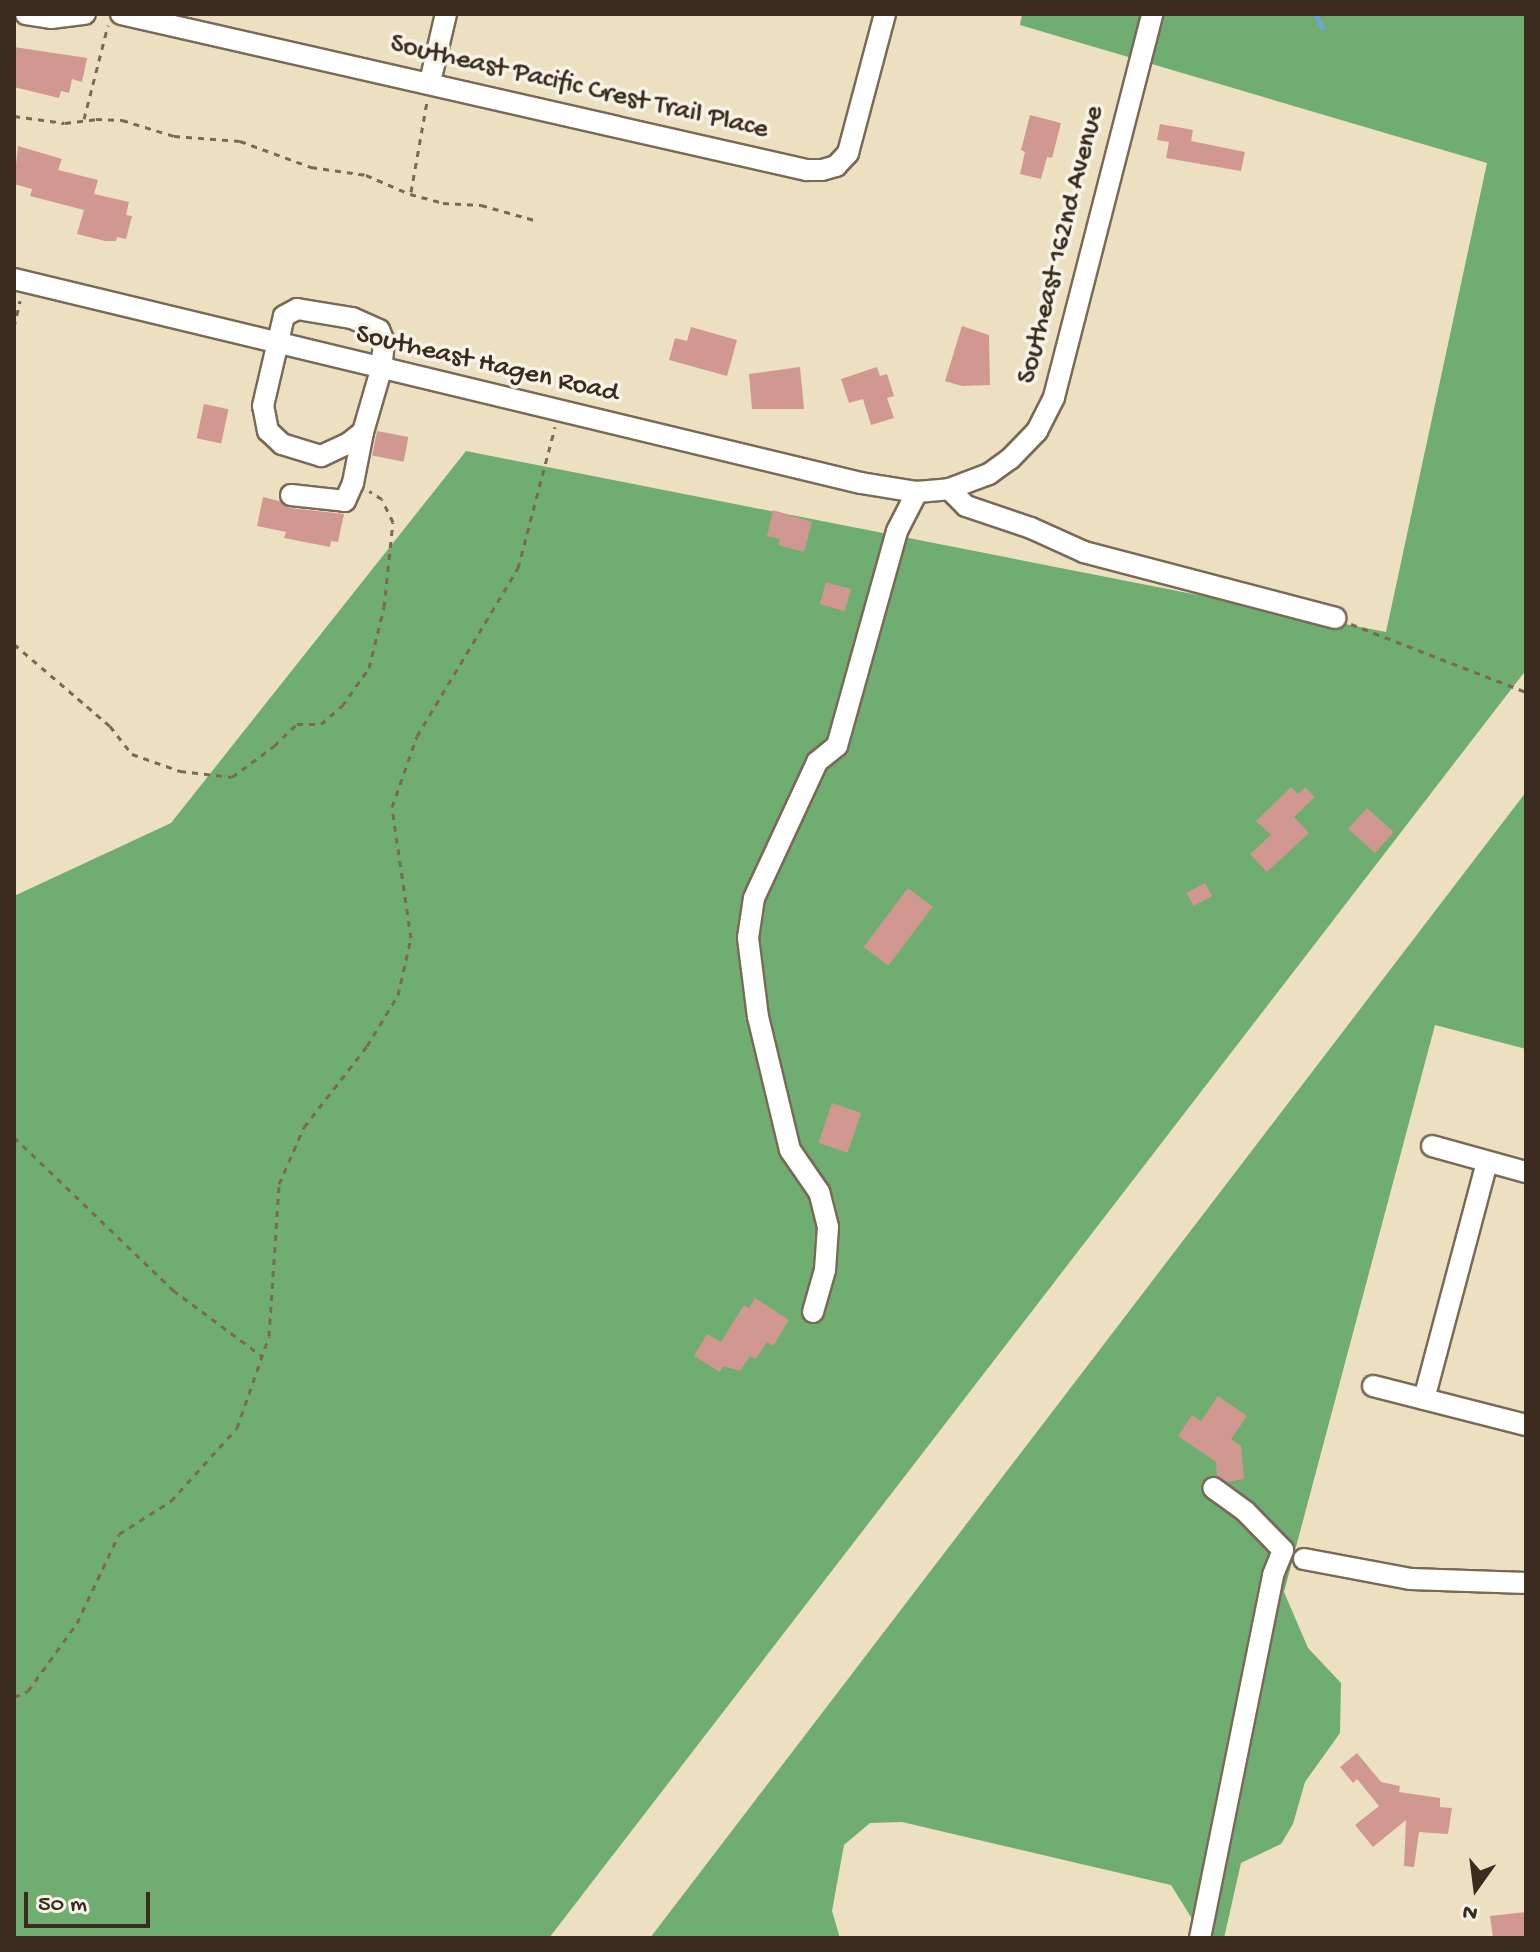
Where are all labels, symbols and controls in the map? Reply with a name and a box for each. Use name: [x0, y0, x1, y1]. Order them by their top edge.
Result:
street label: Southeast Pacific Crest Trail Place: [387, 28, 771, 148]
street label: Southeast 162nd Avenue: [1011, 103, 1113, 387]
street label: Southeast Hagen Road: [352, 318, 622, 412]
north arrow: [1436, 1848, 1516, 1928]
scale bar: [28, 1876, 154, 1926]
text: 50 m: [38, 1891, 87, 1920]
text: N: [1460, 1897, 1480, 1926]

